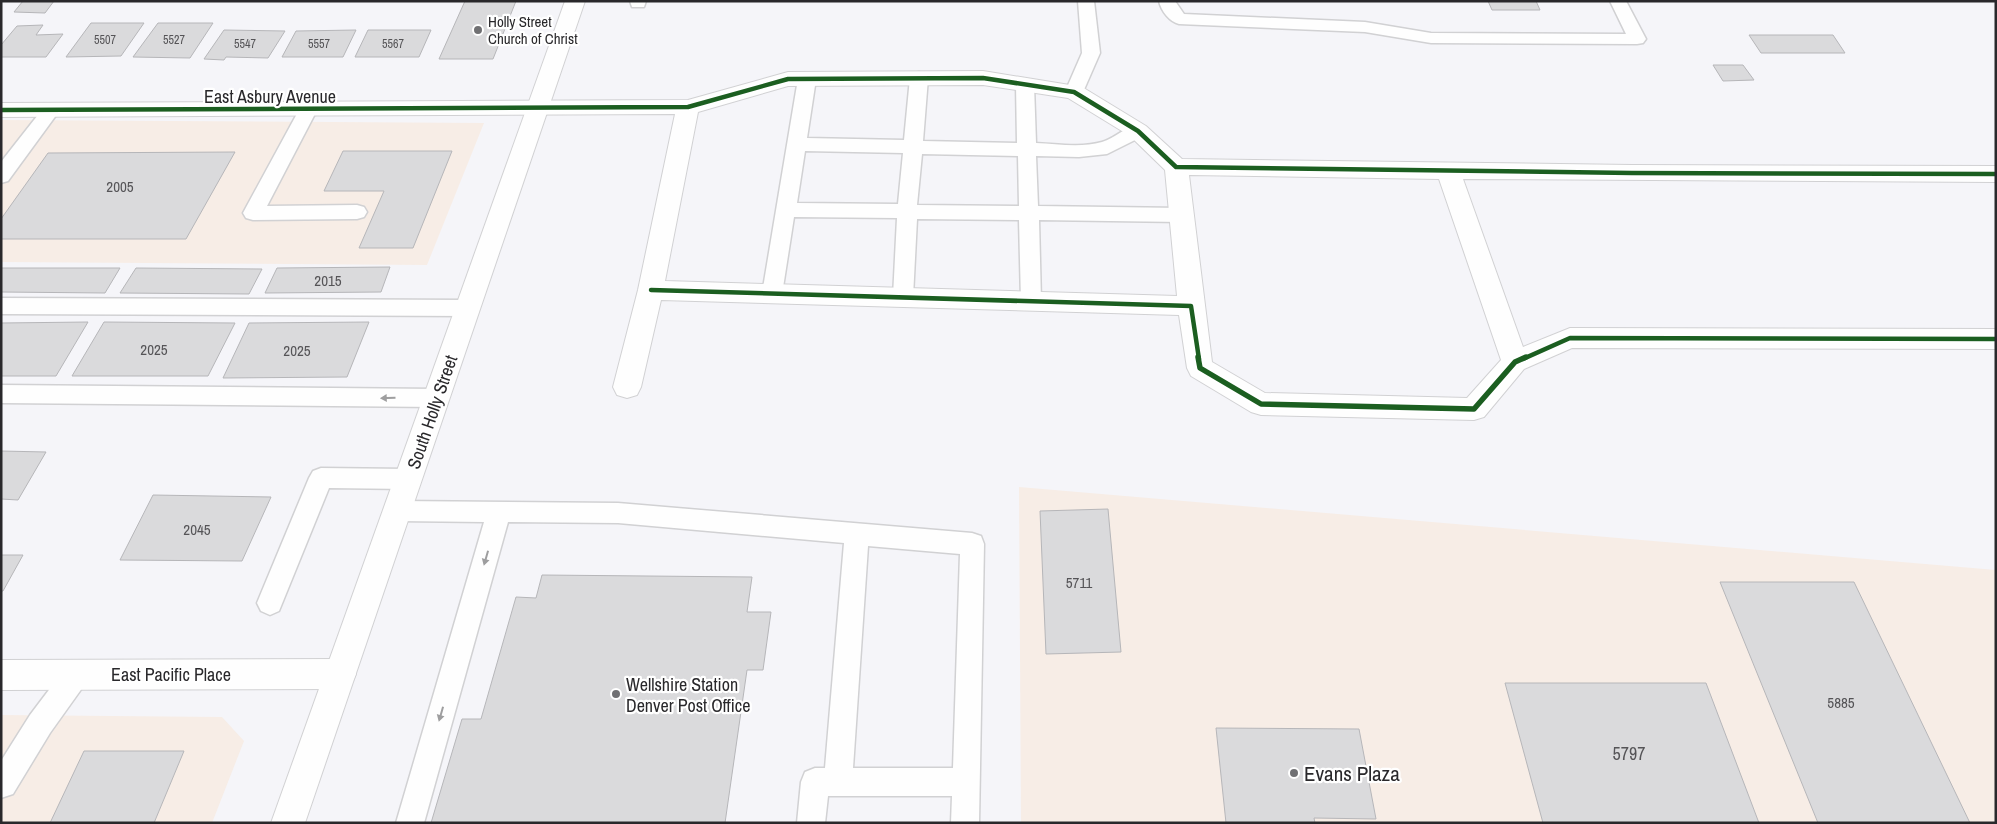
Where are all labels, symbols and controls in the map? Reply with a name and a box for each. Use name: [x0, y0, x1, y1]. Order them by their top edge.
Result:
place label: Holly Street Church of Christ: [488, 11, 578, 49]
marker: Holly Street Church of Christ: [472, 24, 484, 36]
house number: 5507: [94, 32, 116, 48]
house number: 5527: [163, 32, 185, 48]
house number: 5547: [234, 36, 256, 52]
house number: 5557: [308, 36, 330, 52]
house number: 5567: [382, 36, 404, 52]
street label: East Asbury Avenue: [204, 84, 336, 109]
house number: 2005: [106, 176, 134, 197]
house number: 2015: [314, 270, 342, 291]
house number: 2025: [140, 339, 168, 360]
house number: 2025: [283, 340, 311, 361]
street label: South Holly Street: [401, 352, 463, 472]
one-way arrow: [380, 394, 396, 402]
house number: 2045: [183, 519, 211, 540]
one-way arrow: [481, 551, 489, 566]
house number: 5711: [1066, 572, 1092, 593]
street label: East Pacific Place: [111, 662, 231, 687]
place label: Wellshire Station Denver Post Office: [626, 672, 750, 718]
marker: Wellshire Station Denver Post Office: [610, 688, 622, 700]
house number: 5885: [1827, 692, 1855, 713]
one-way arrow: [436, 707, 444, 722]
house number: 5797: [1613, 741, 1645, 766]
place label: Evans Plaza: [1304, 759, 1400, 788]
marker: Evans Plaza: [1288, 767, 1300, 779]

